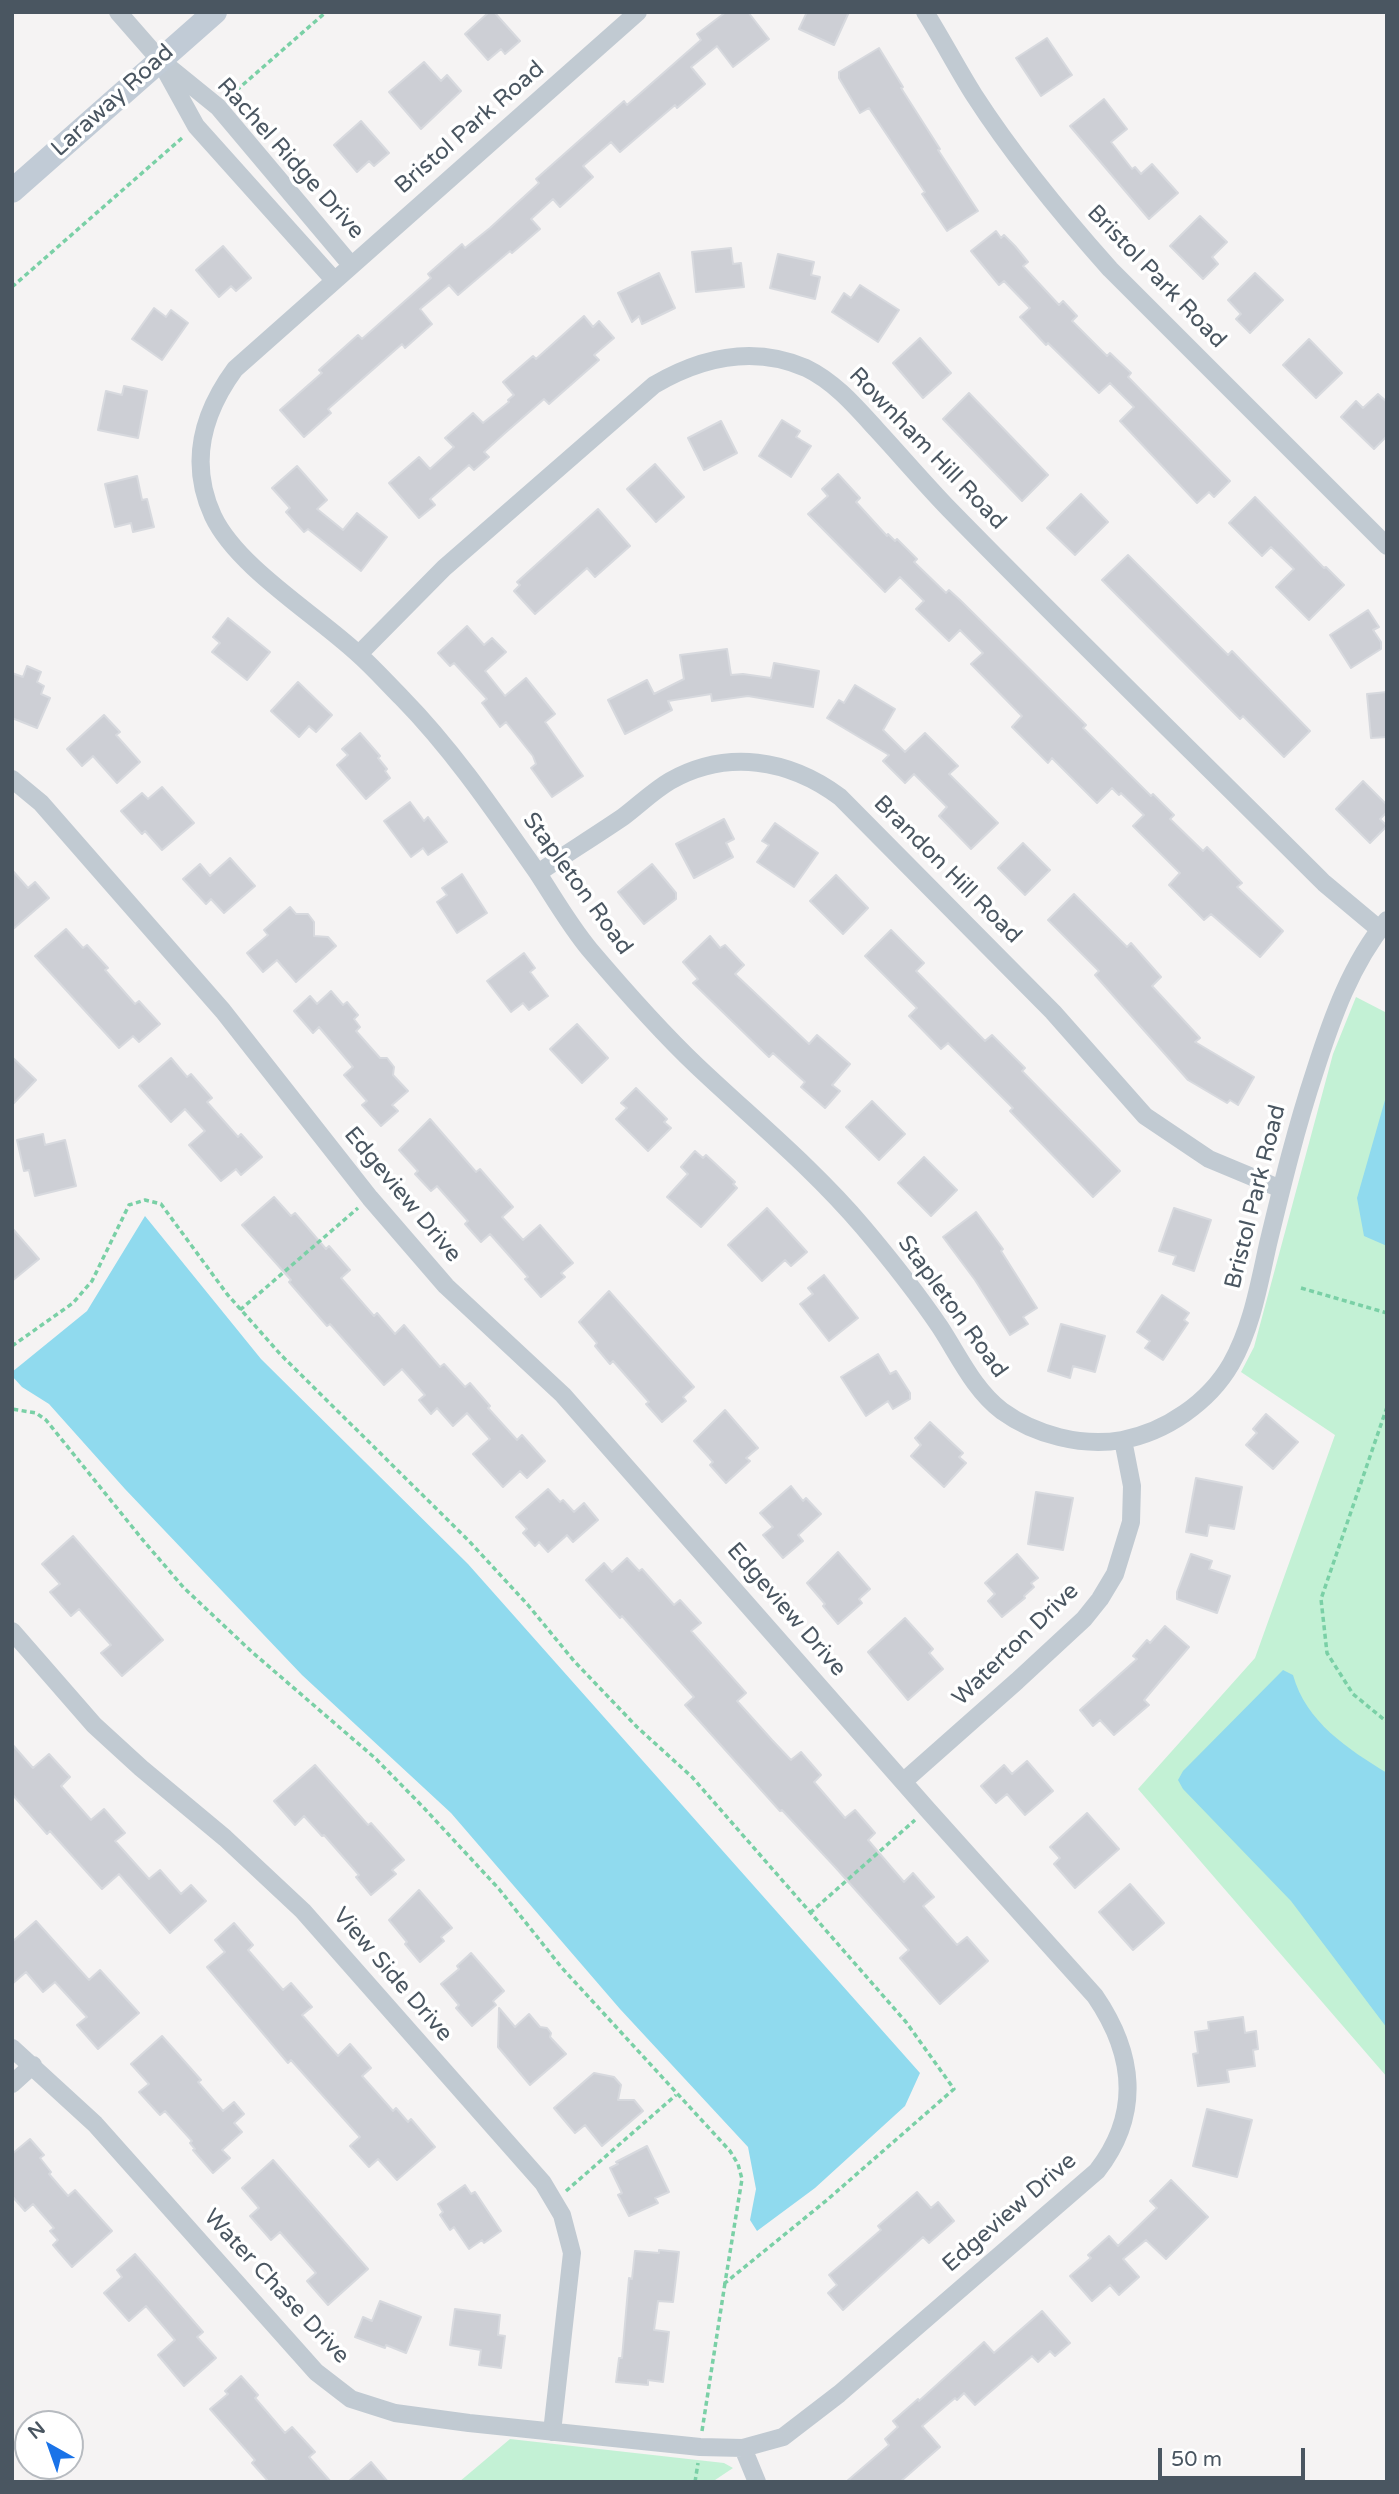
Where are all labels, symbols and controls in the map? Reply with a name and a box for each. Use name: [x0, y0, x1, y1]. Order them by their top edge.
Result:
street label: Laraway Road: [46, 39, 180, 163]
street label: Bristol Park Road: [390, 56, 550, 200]
street label: Rachel Ridge Drive: [210, 73, 370, 245]
street label: Bristol Park Road: [1081, 200, 1231, 354]
street label: Rownham Hill Road: [843, 362, 1011, 536]
street label: Brandon Hill Road: [867, 790, 1027, 950]
street label: Stapleton Road: [516, 808, 638, 960]
street label: Bristol Park Road: [1220, 1102, 1292, 1292]
street label: Edgeview Drive: [337, 1122, 467, 1268]
street label: Stapleton Road: [891, 1231, 1013, 1383]
street label: Edgeview Drive: [720, 1538, 852, 1682]
street label: Waterton Drive: [947, 1578, 1085, 1712]
street label: View Side Drive: [326, 1902, 458, 2048]
street label: Edgeview Drive: [938, 2147, 1082, 2279]
street label: Water Chase Drive: [197, 2204, 355, 2370]
north arrow: [14, 2410, 84, 2480]
text: N: [24, 2417, 50, 2444]
scale bar: [1161, 2434, 1308, 2478]
text: 50 m: [1171, 2447, 1222, 2472]

